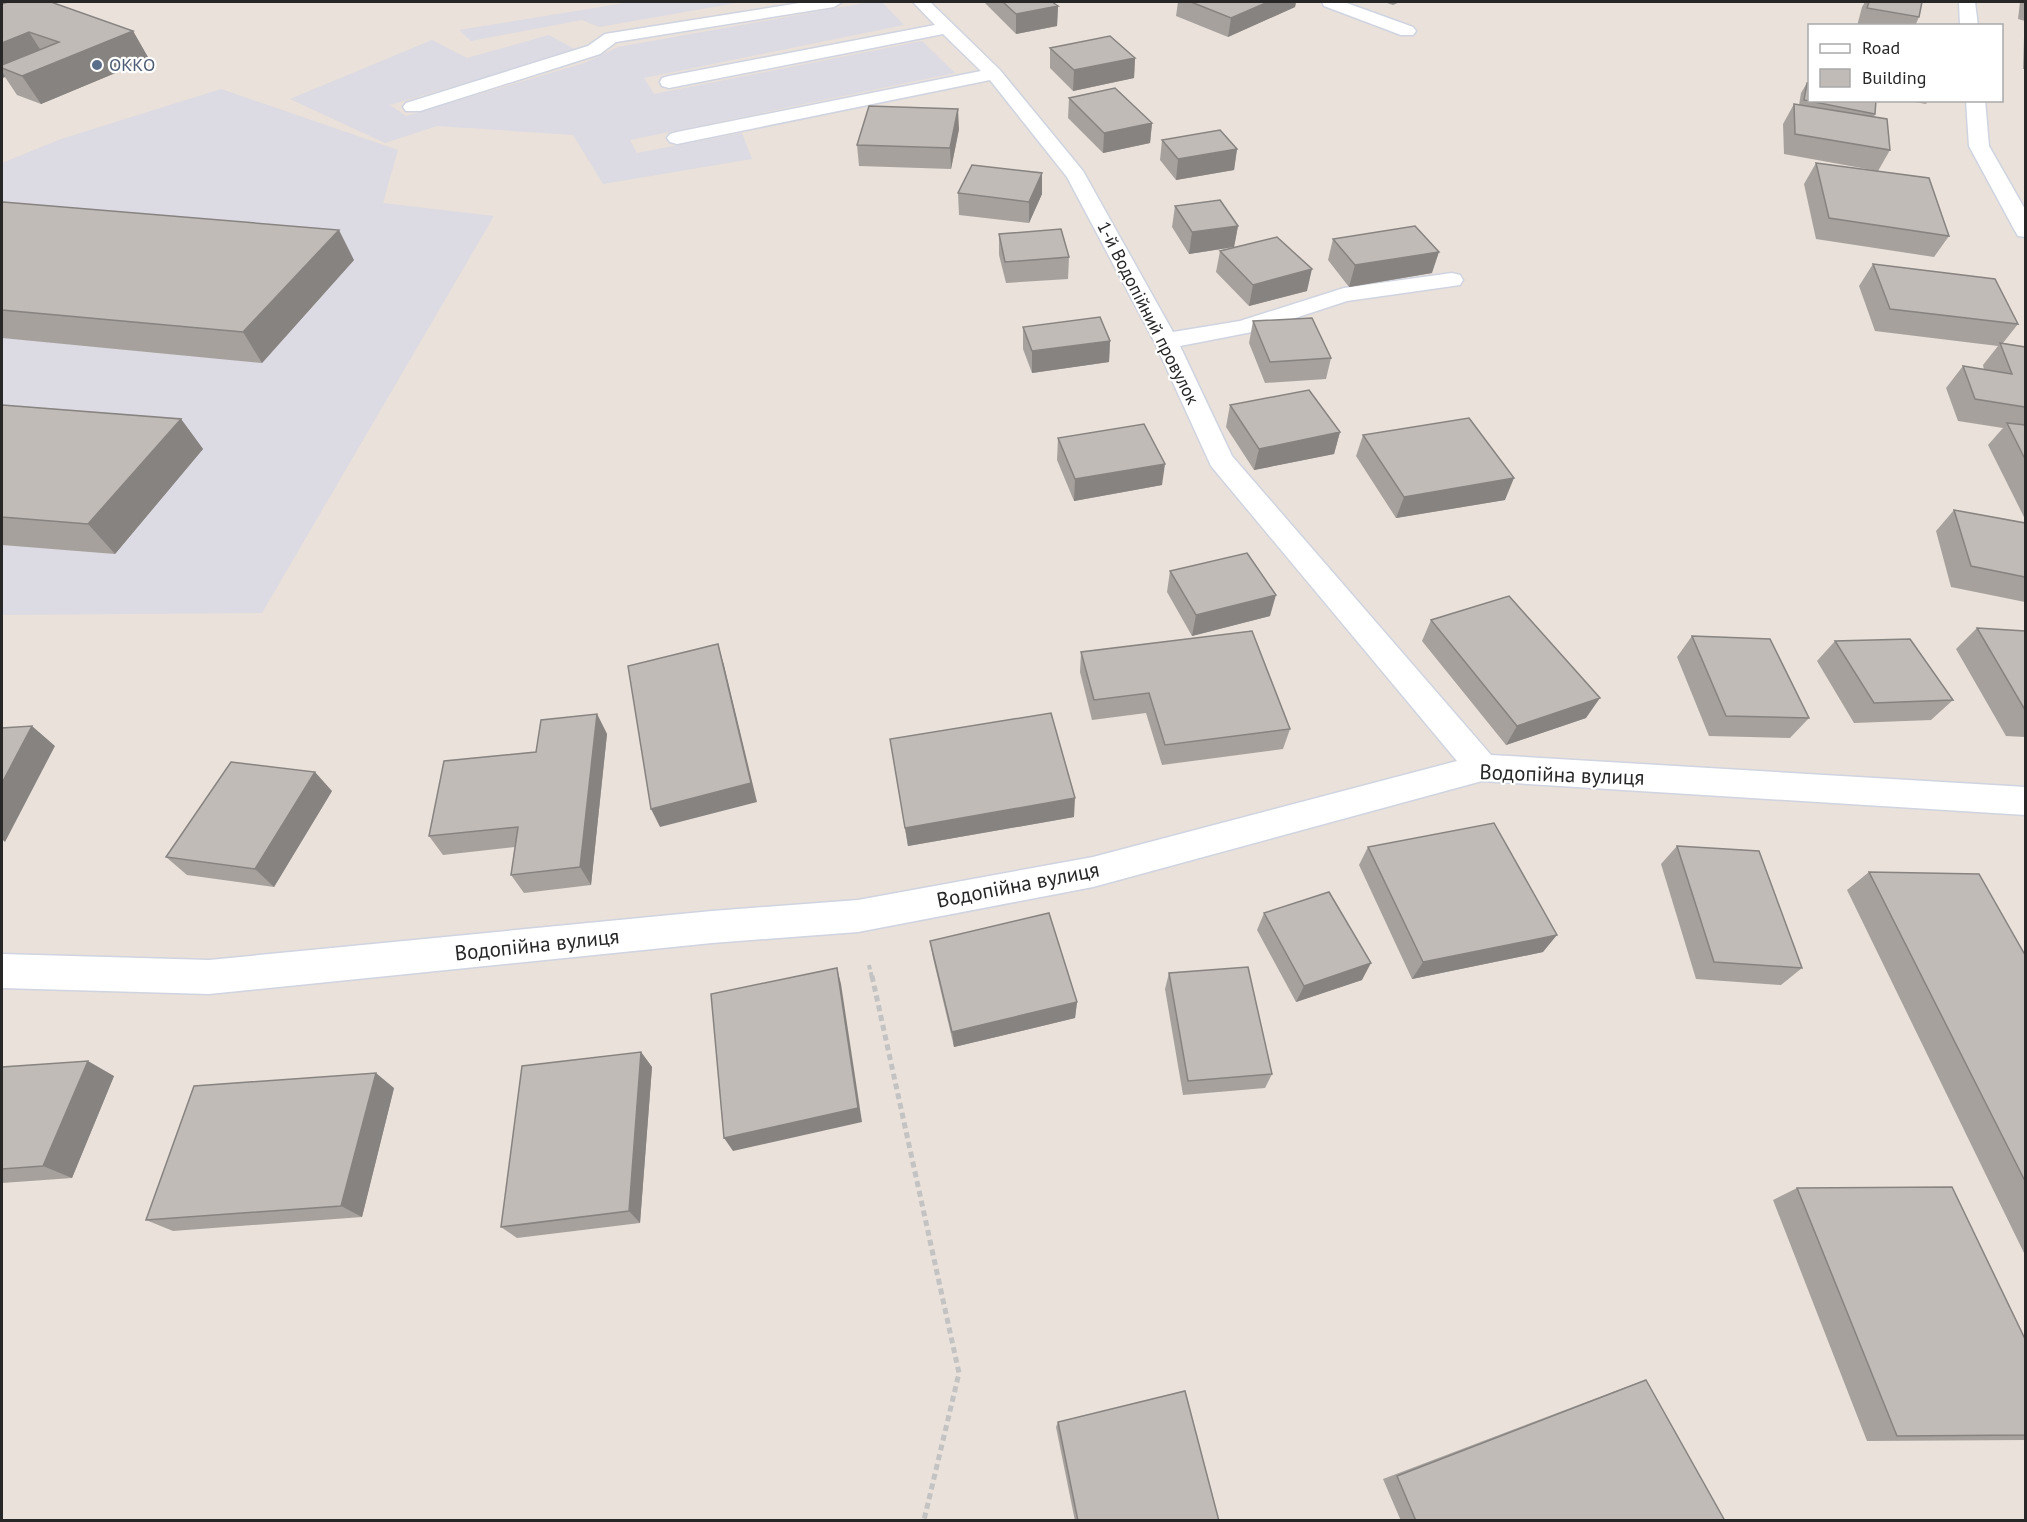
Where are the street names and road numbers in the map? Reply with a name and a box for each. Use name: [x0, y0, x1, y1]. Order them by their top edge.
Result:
street label: 1-й Водопійний провулок: [1092, 217, 1205, 408]
street label: Водопійна вулиця: [1479, 758, 1645, 791]
street label: Водопійна вулиця: [934, 855, 1102, 914]
street label: Водопійна вулиця: [453, 922, 621, 967]

